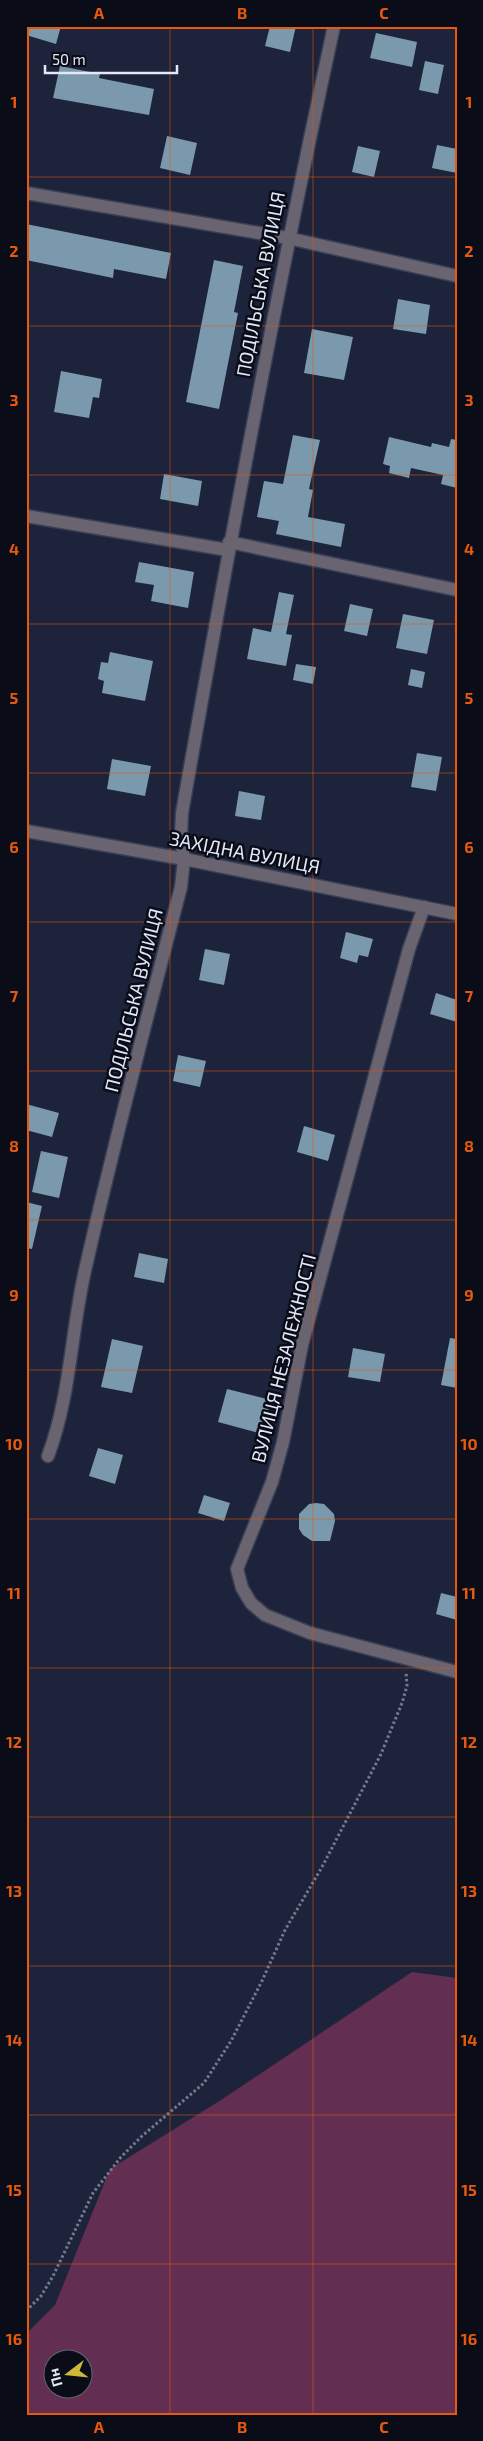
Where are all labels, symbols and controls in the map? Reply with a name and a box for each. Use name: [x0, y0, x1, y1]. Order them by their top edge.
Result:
text: A: [94, 3, 105, 22]
text: B: [237, 3, 247, 22]
text: C: [379, 3, 389, 22]
scale bar: [45, 42, 178, 74]
text: 50 m: [52, 50, 86, 68]
text: 1: [11, 92, 17, 111]
text: 1: [466, 92, 472, 111]
street label: ПОДІЛЬСЬКА ВУЛИЦЯ: [231, 189, 289, 379]
text: 2: [9, 241, 19, 260]
text: 2: [464, 241, 474, 260]
text: 3: [9, 390, 19, 409]
text: 3: [464, 390, 474, 409]
text: 4: [9, 539, 19, 558]
text: 4: [464, 539, 474, 558]
text: 5: [10, 688, 19, 707]
text: 5: [465, 688, 474, 707]
street label: ЗАХІДНА ВУЛИЦЯ: [168, 826, 322, 878]
text: 6: [9, 837, 19, 856]
text: 6: [464, 837, 474, 856]
street label: ПОДІЛЬСЬКА ВУЛИЦЯ: [99, 906, 167, 1094]
text: 7: [10, 986, 19, 1005]
text: 7: [465, 986, 474, 1005]
text: 8: [9, 1136, 19, 1155]
text: 8: [464, 1136, 474, 1155]
street label: ВУЛИЦЯ НЕЗАЛЕЖНОСТІ: [246, 1251, 320, 1465]
text: 9: [9, 1285, 19, 1304]
text: 9: [464, 1285, 474, 1304]
text: 10: [5, 1434, 23, 1453]
text: 10: [460, 1434, 478, 1453]
text: 11: [7, 1583, 21, 1602]
text: 11: [462, 1583, 476, 1602]
text: 12: [6, 1732, 22, 1751]
text: 12: [461, 1732, 477, 1751]
text: 13: [6, 1881, 22, 1900]
text: 13: [461, 1881, 477, 1900]
text: 14: [5, 2030, 23, 2049]
text: 14: [460, 2030, 478, 2049]
text: 15: [6, 2180, 22, 2199]
text: 15: [461, 2180, 477, 2199]
text: 16: [6, 2329, 22, 2348]
text: 16: [461, 2329, 477, 2348]
north arrow: [42, 2348, 92, 2398]
text: Пн: [44, 2367, 66, 2389]
text: A: [94, 2417, 105, 2436]
text: B: [237, 2417, 247, 2436]
text: C: [379, 2417, 389, 2436]

